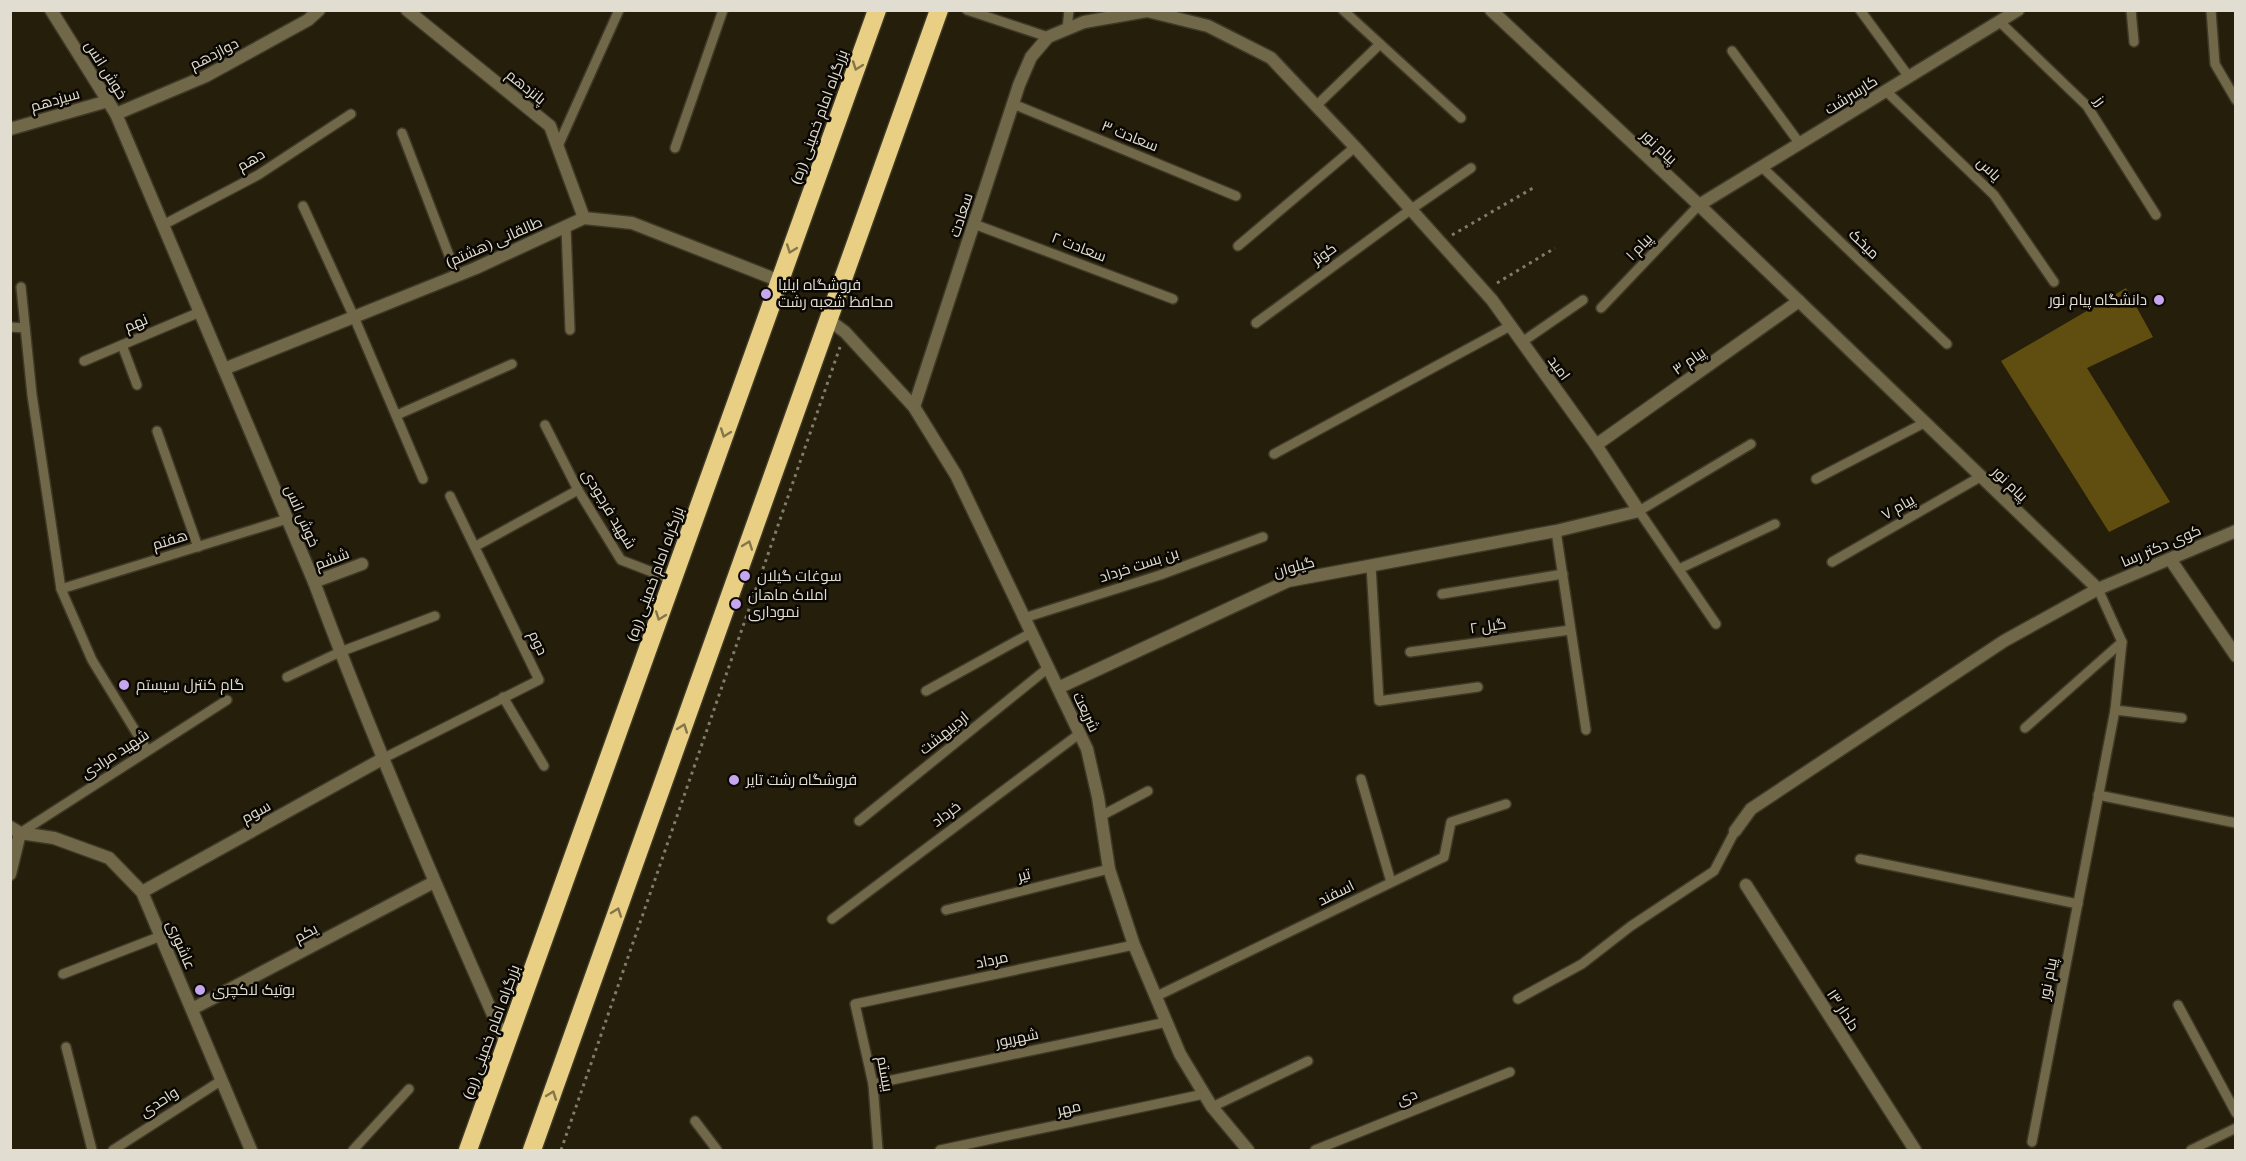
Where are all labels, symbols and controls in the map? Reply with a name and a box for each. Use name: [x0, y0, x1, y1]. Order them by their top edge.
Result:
street label: دوازدهم: [187, 35, 242, 75]
street label: خوش انس: [80, 38, 130, 103]
street label: بزرگراه امام خمینی (ره): [787, 48, 853, 187]
one-way arrow: [852, 59, 864, 70]
street label: پانزدهم: [502, 66, 549, 109]
street label: کارسرشت: [1822, 73, 1881, 118]
street label: سیزدهم: [29, 85, 82, 117]
street label: رز: [2090, 92, 2109, 110]
street label: سعادت ۳: [1099, 117, 1161, 155]
street label: پیام نور: [1636, 126, 1680, 169]
street label: دهم: [234, 146, 269, 176]
street label: یاس: [1972, 154, 2004, 185]
street label: سعادت: [946, 191, 976, 239]
street label: طالقانی (هشتم): [443, 214, 546, 272]
street label: میخک: [1846, 226, 1882, 262]
street label: سعادت ۲: [1049, 229, 1109, 265]
street label: پیام ۱: [1623, 230, 1657, 265]
street label: کوثر: [1308, 240, 1340, 270]
one-way arrow: [786, 243, 799, 254]
place label: فروشگاه ایلیا محافظ شعبه رشت: [778, 277, 893, 311]
marker: فروشگاه ایلیا محافظ شعبه رشت: [759, 287, 773, 301]
place label: دانشگاه پیام نور: [2048, 292, 2147, 310]
marker: دانشگاه پیام نور: [2152, 293, 2166, 307]
street label: نهم: [122, 311, 151, 337]
street label: پیام ۳: [1670, 344, 1710, 380]
street label: امید: [1545, 353, 1573, 383]
one-way arrow: [720, 427, 733, 438]
street label: پیام نور: [1987, 463, 2031, 506]
street label: شهید فرجودی: [577, 466, 639, 553]
street label: خوش انس: [280, 483, 322, 550]
street label: پیام ۷: [1879, 491, 1918, 525]
street label: بزرگراه امام خمینی (ره): [623, 505, 689, 644]
street label: کوی دکتر رسا: [2119, 522, 2204, 572]
street label: هفتم: [151, 527, 190, 555]
one-way arrow: [741, 540, 754, 550]
street label: ششم: [313, 545, 352, 575]
street label: بن بست خرداد: [1097, 545, 1181, 587]
street label: گیلوان: [1272, 554, 1317, 582]
place label: سوغات گیلان: [757, 568, 842, 586]
marker: سوغات گیلان: [738, 569, 752, 583]
place label: املاک ماهان نموداری: [748, 587, 828, 622]
marker: املاک ماهان نموداری: [729, 597, 743, 611]
one-way arrow: [654, 610, 667, 621]
street label: گیل ۲: [1469, 616, 1508, 638]
street label: دوم: [524, 628, 550, 658]
place label: گام کنترل سیستم: [136, 677, 244, 695]
marker: گام کنترل سیستم: [117, 678, 131, 692]
street label: شریعت: [1069, 689, 1102, 735]
street label: اردیبهشت: [916, 708, 973, 759]
one-way arrow: [675, 723, 688, 734]
street label: شهید مرادی: [78, 726, 153, 783]
place label: فروشگاه رشت تاير: [745, 772, 857, 789]
marker: فروشگاه رشت تاير: [727, 773, 741, 787]
street label: سوم: [239, 798, 274, 828]
street label: خرداد: [929, 798, 964, 831]
street label: تیر: [1015, 866, 1032, 886]
street label: اسفند: [1315, 877, 1357, 909]
one-way arrow: [610, 907, 623, 918]
street label: عاشوری: [162, 918, 198, 973]
street label: یکم: [292, 920, 321, 947]
street label: مرداد: [974, 949, 1010, 972]
street label: پیام نور: [2036, 957, 2062, 1003]
street label: بزرگراه امام خمینی (ره): [459, 963, 525, 1102]
place label: بوتیک لاکچری: [212, 982, 295, 1000]
marker: بوتیک لاکچری: [193, 983, 207, 997]
street label: دلدار ۱۳: [1823, 986, 1862, 1034]
street label: شهریور: [993, 1026, 1040, 1053]
street label: بیستم: [872, 1055, 896, 1093]
street label: واحدی: [137, 1084, 182, 1122]
street label: دی: [1394, 1086, 1420, 1110]
one-way arrow: [544, 1091, 557, 1101]
street label: مهر: [1055, 1098, 1083, 1120]

